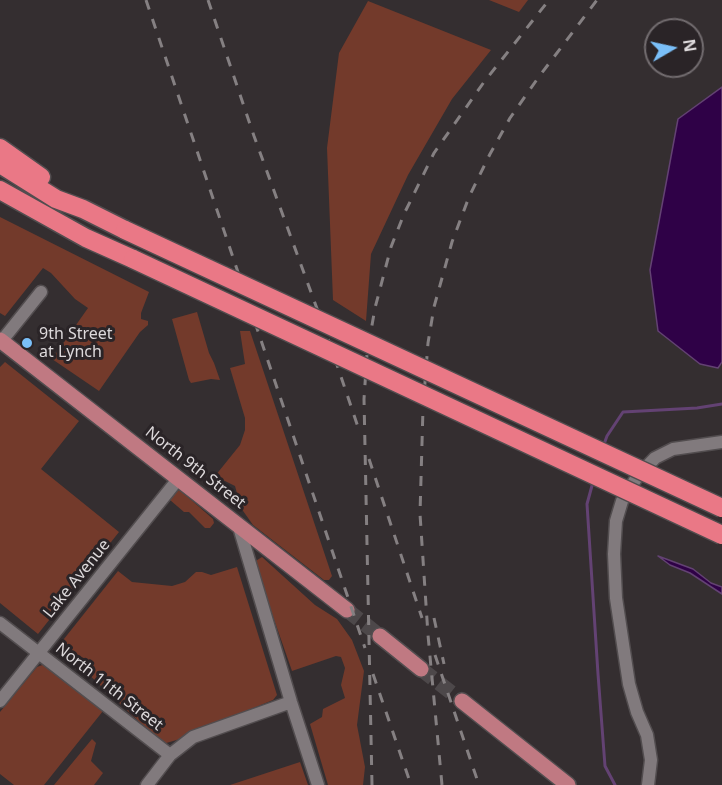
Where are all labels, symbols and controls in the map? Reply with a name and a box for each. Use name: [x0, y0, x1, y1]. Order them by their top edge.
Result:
north arrow: [644, 18, 704, 78]
text: N: [678, 37, 702, 54]
place label: 9th Street at Lynch: [39, 324, 113, 362]
marker: 9th Street at Lynch: [20, 336, 34, 350]
street label: North 9th Street: [141, 423, 249, 513]
street label: Lake Avenue: [40, 536, 114, 622]
street label: North 11th Street: [51, 639, 167, 735]

